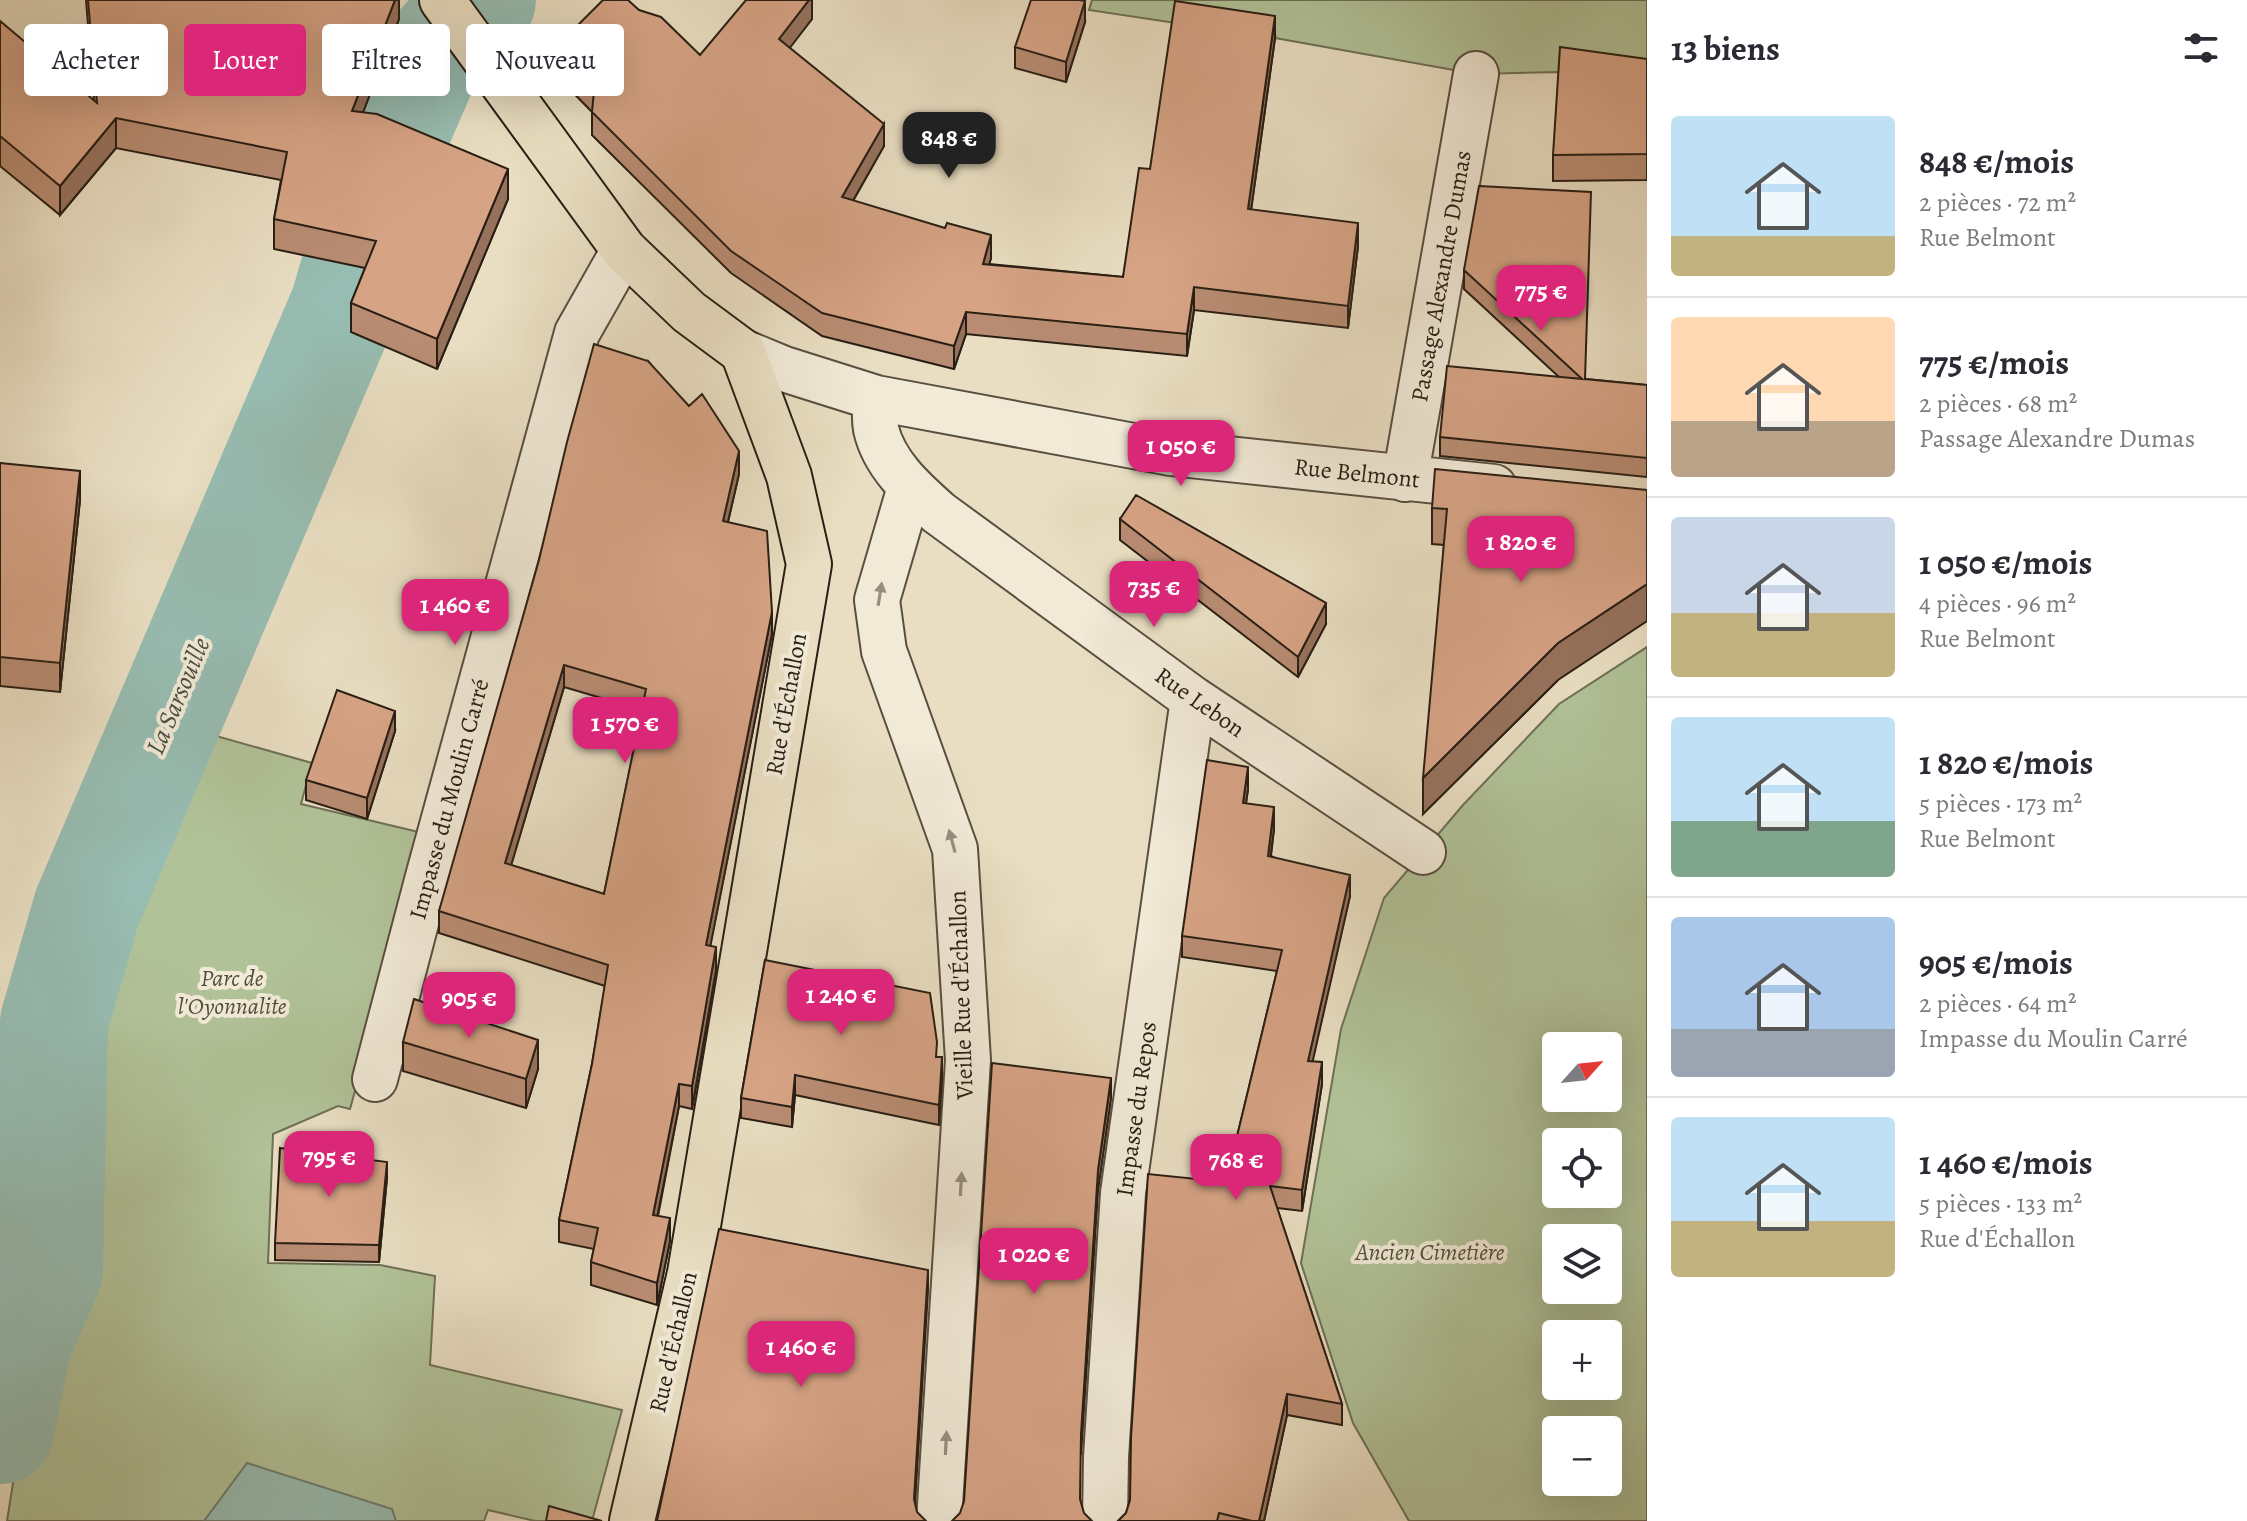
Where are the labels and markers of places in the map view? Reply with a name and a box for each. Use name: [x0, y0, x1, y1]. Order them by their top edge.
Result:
pin: 848 €: [893, 112, 1005, 180]
pin: 775 €: [1485, 265, 1597, 333]
pin: 1 050 €: [1107, 420, 1255, 488]
pin: 1 820 €: [1447, 516, 1595, 584]
pin: 735 €: [1098, 561, 1210, 629]
pin: 1 460 €: [381, 579, 529, 647]
pin: 1 570 €: [551, 697, 699, 765]
pin: 1 240 €: [767, 969, 915, 1037]
pin: 905 €: [413, 972, 525, 1040]
pin: 795 €: [273, 1131, 385, 1199]
pin: 768 €: [1180, 1134, 1292, 1202]
pin: 1 020 €: [960, 1228, 1108, 1296]
pin: 1 460 €: [727, 1321, 875, 1389]

